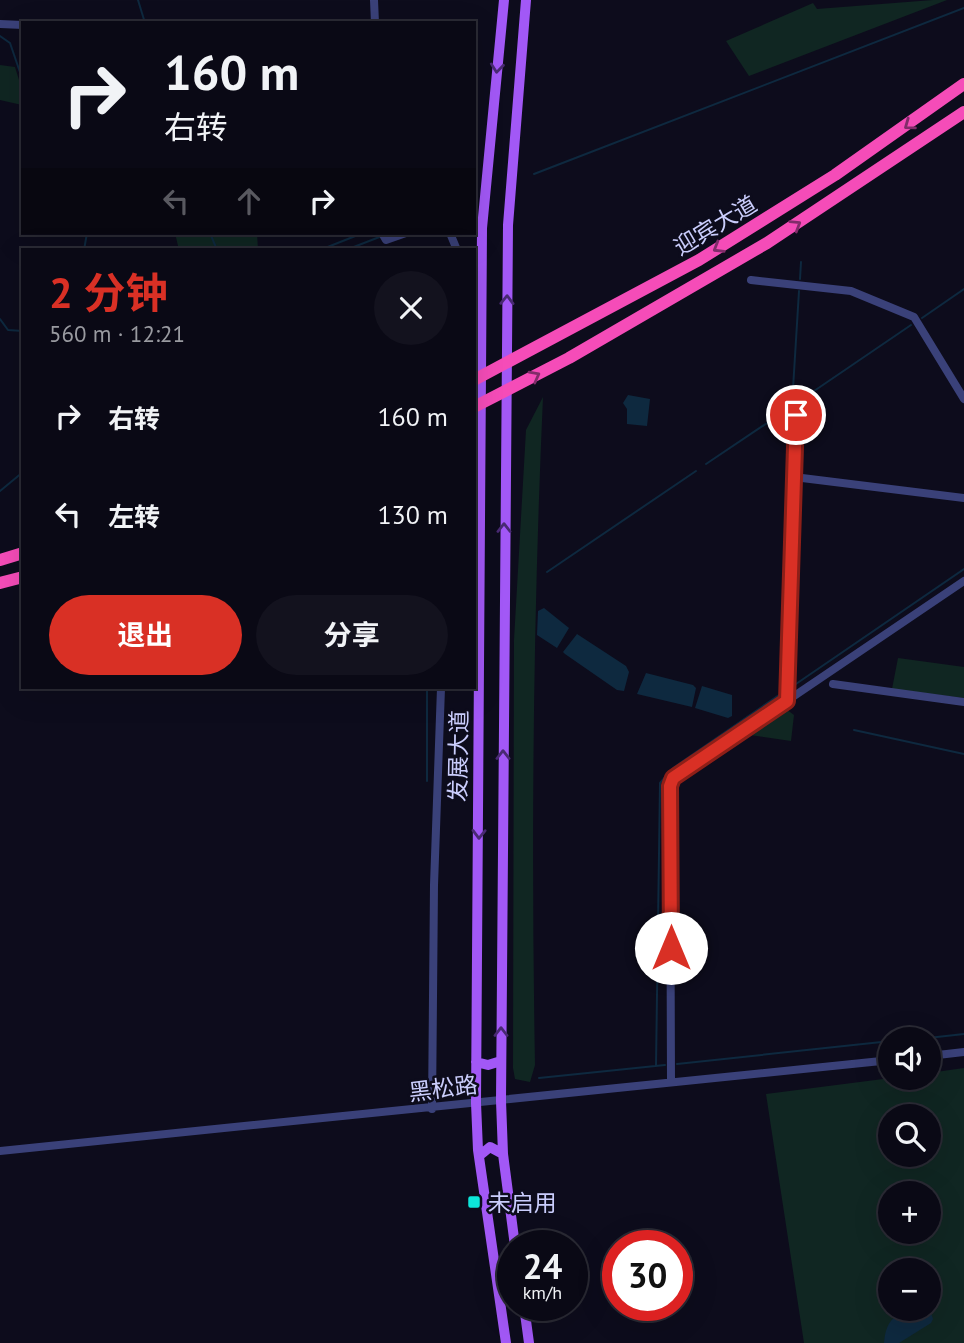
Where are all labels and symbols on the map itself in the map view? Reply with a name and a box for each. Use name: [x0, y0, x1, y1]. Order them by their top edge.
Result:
one-way arrow: [490, 63, 505, 74]
one-way arrow: [904, 116, 917, 129]
street label: 迎宾大道: [668, 189, 762, 261]
one-way arrow: [788, 221, 801, 234]
one-way arrow: [713, 240, 726, 253]
one-way arrow: [499, 294, 514, 305]
one-way arrow: [528, 370, 540, 384]
pin: [766, 385, 826, 445]
one-way arrow: [496, 522, 512, 532]
street label: 发展大道: [443, 710, 473, 802]
one-way arrow: [495, 749, 511, 760]
one-way arrow: [471, 828, 486, 839]
position arrow: [634, 911, 708, 985]
one-way arrow: [493, 1026, 509, 1036]
street label: 黑松路: [407, 1069, 479, 1107]
place label: 未启用: [488, 1188, 557, 1217]
marker: 未启用: [466, 1194, 482, 1210]
speed limit sign: 30: [602, 1230, 693, 1321]

